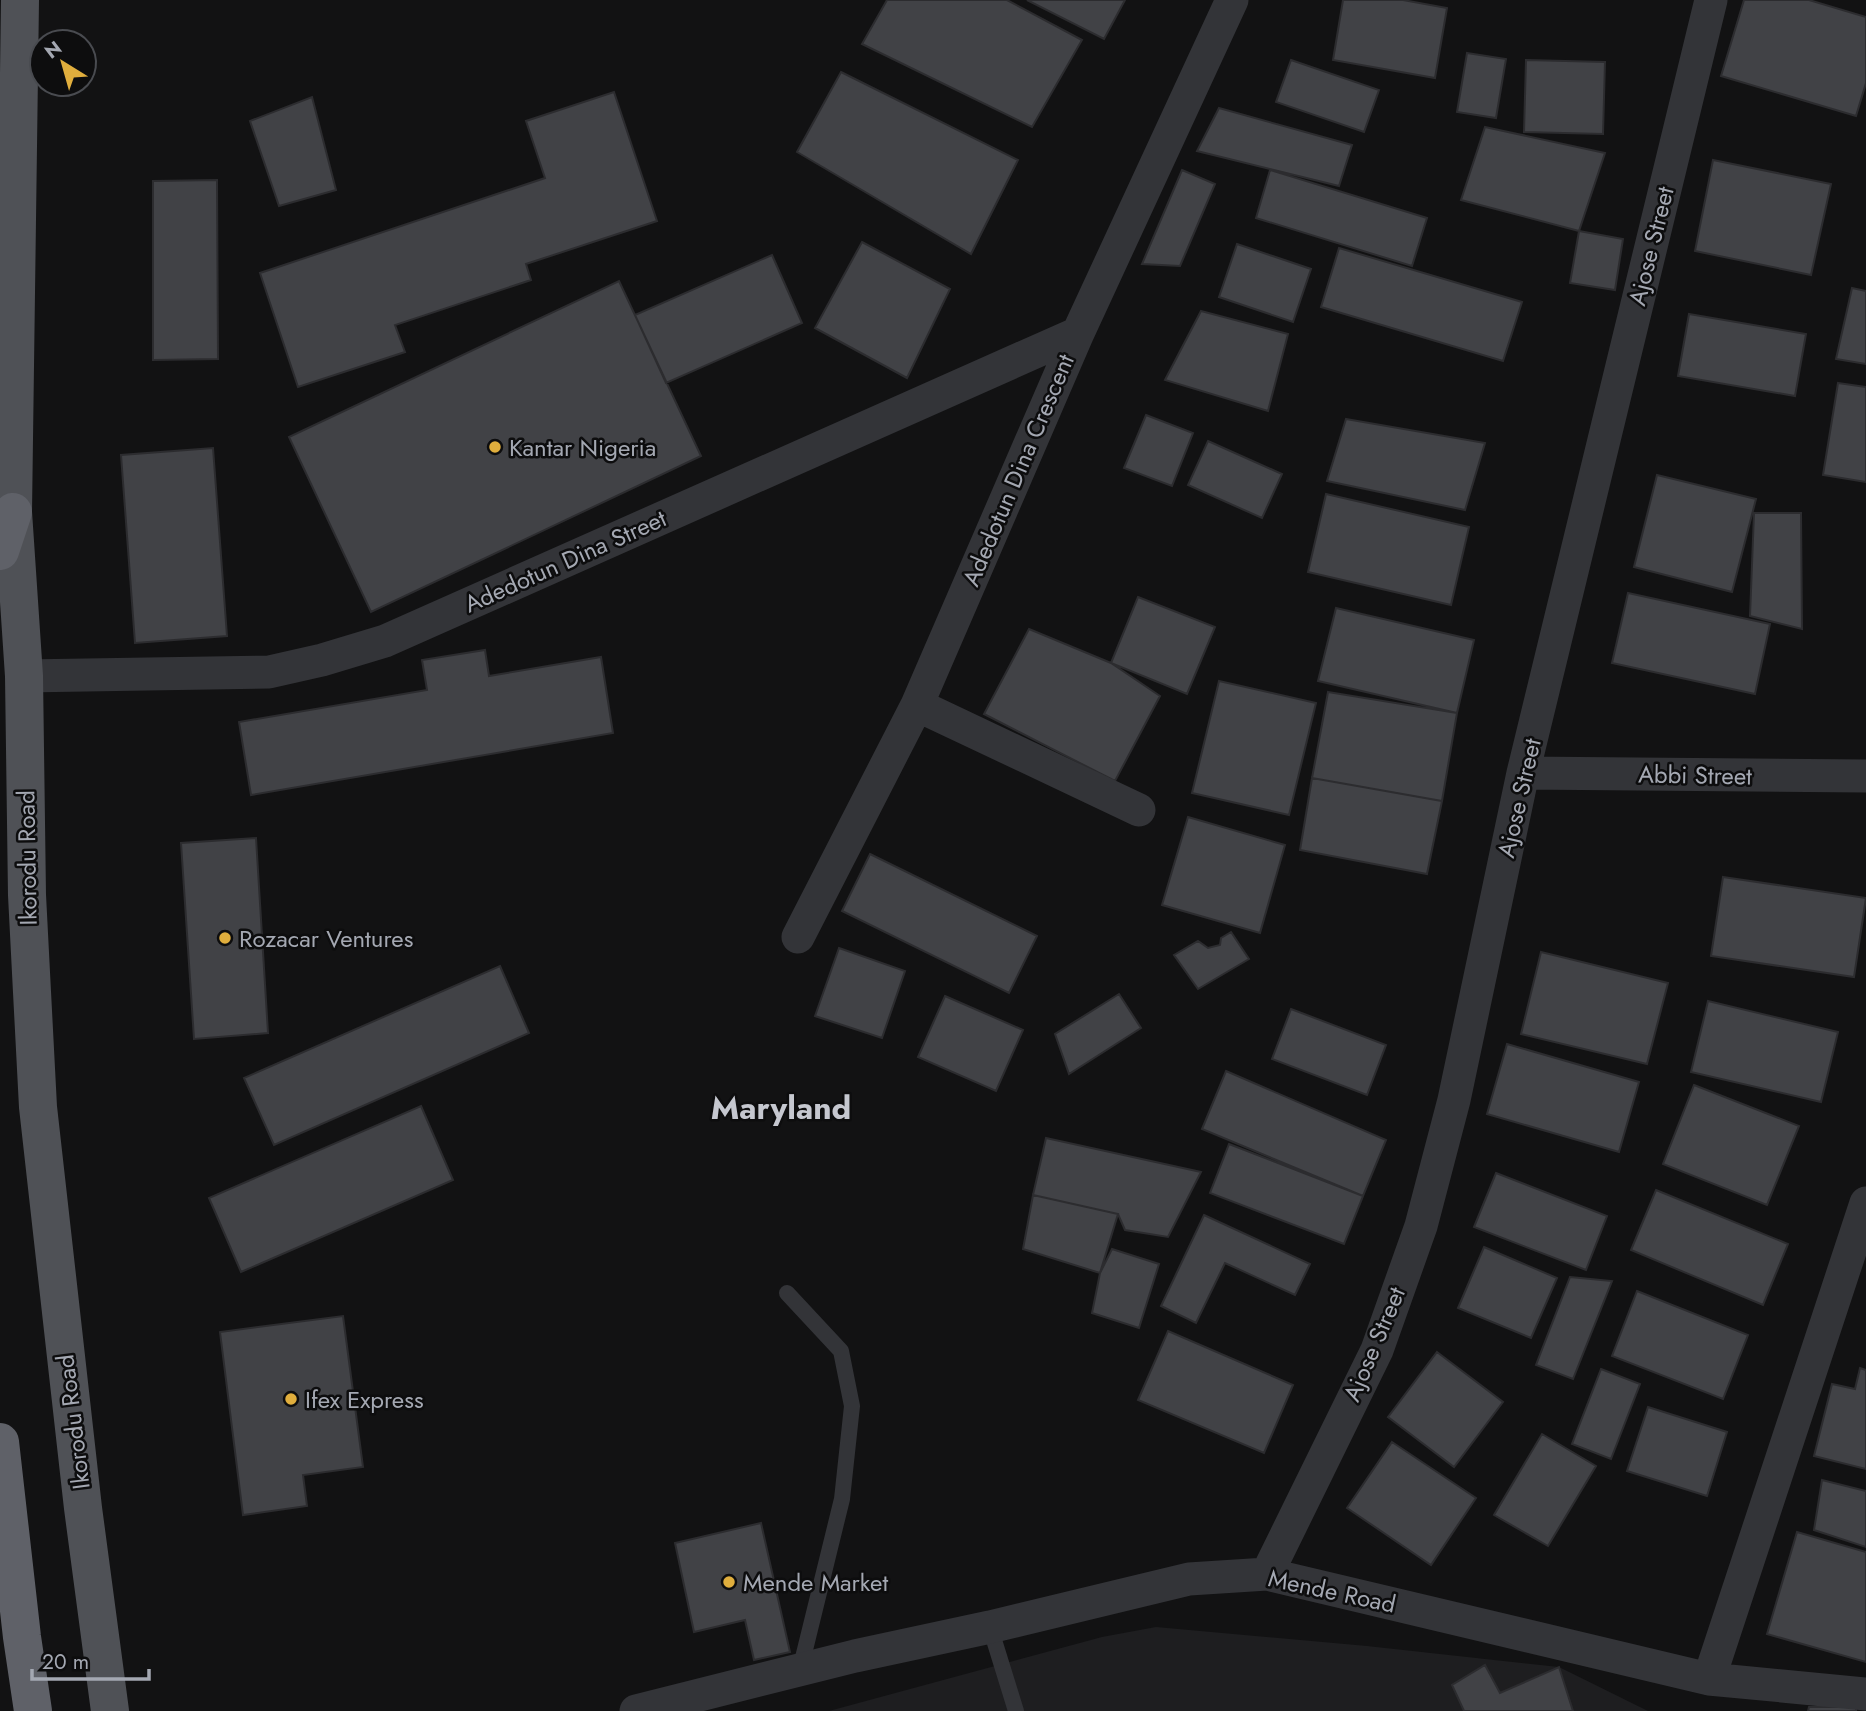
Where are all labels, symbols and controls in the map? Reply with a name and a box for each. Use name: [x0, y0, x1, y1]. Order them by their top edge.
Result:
north arrow: [28, 28, 98, 98]
text: N: [39, 34, 67, 65]
street label: Ajose Street: [1619, 183, 1683, 309]
street label: Adedotun Dina Crescent: [953, 348, 1083, 592]
place label: Kantar Nigeria: [509, 430, 656, 465]
marker: Kantar Nigeria: [487, 439, 503, 455]
street label: Adedotun Dina Street: [458, 501, 672, 621]
street label: Ajose Street: [1488, 735, 1550, 861]
street label: Abbi Street: [1638, 757, 1752, 793]
street label: Ikorodu Road: [8, 790, 46, 926]
place label: Rozacar Ventures: [239, 921, 413, 956]
marker: Rozacar Ventures: [217, 930, 233, 946]
district label: Maryland: [711, 1085, 851, 1131]
street label: Ajose Street: [1334, 1281, 1414, 1407]
street label: Ikorodu Road: [47, 1353, 99, 1491]
place label: Ifex Express: [305, 1382, 424, 1417]
marker: Ifex Express: [283, 1391, 299, 1407]
street label: Mende Road: [1265, 1560, 1399, 1622]
place label: Mende Market: [743, 1565, 888, 1600]
marker: Mende Market: [721, 1574, 737, 1590]
scale bar: [32, 1638, 149, 1682]
text: 20 m: [42, 1647, 89, 1677]

